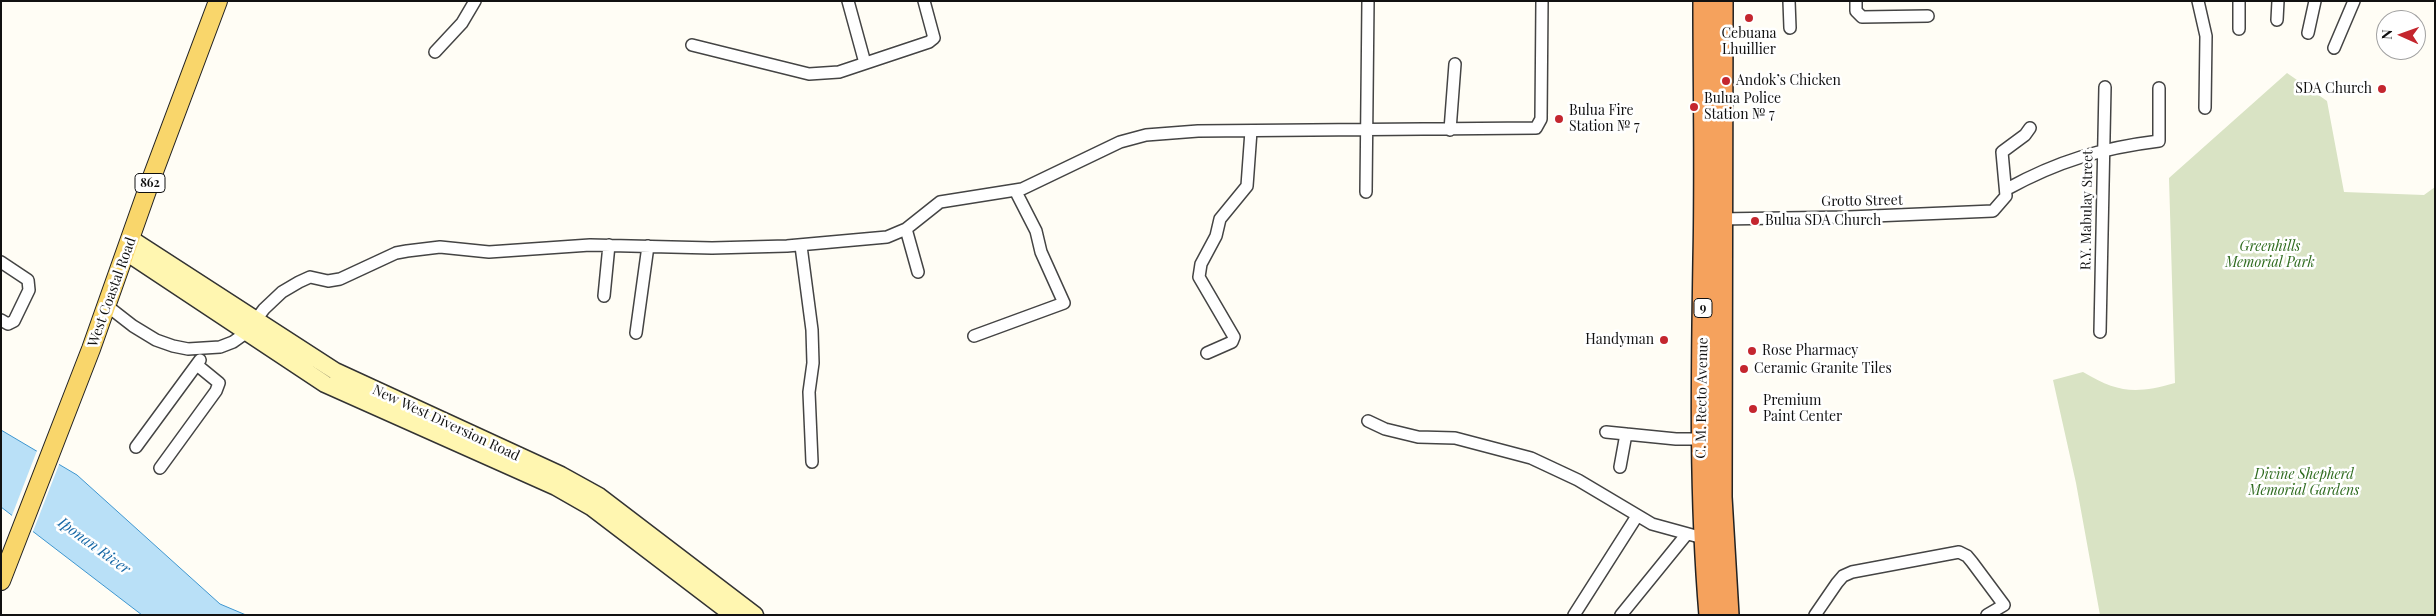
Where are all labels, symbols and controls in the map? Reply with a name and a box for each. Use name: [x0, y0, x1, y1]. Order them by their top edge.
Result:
north arrow: [2376, 10, 2426, 60]
marker: Cebuana Lhuillier: [1743, 12, 1755, 24]
place label: Cebuana Lhuillier: [1721, 26, 1777, 58]
text: N: [2377, 29, 2396, 40]
place label: Andok’s Chicken: [1736, 73, 1841, 89]
marker: Andok’s Chicken: [1720, 75, 1732, 87]
place label: SDA Church: [2295, 81, 2372, 97]
marker: SDA Church: [2376, 83, 2388, 95]
place label: Bulua Police Station № 7: [1704, 91, 1781, 124]
marker: Bulua Police Station № 7: [1688, 101, 1700, 113]
place label: Bulua Fire Station № 7: [1569, 103, 1640, 136]
marker: Bulua Fire Station № 7: [1553, 113, 1565, 125]
street label: R.Y. Mabulay Street: [2078, 150, 2096, 270]
road number: 862: [135, 174, 165, 192]
street label: Grotto Street: [1821, 192, 1903, 210]
place label: Bulua SDA Church: [1765, 213, 1881, 229]
marker: Bulua SDA Church: [1749, 215, 1761, 227]
street label: West Coastal Road: [84, 235, 140, 349]
park label: Greenhills Memorial Park: [2225, 239, 2315, 272]
road number: 9: [1694, 298, 1712, 318]
place label: Handyman: [1585, 332, 1654, 348]
marker: Handyman: [1658, 334, 1670, 346]
street label: C. M. Recto Avenue: [1693, 337, 1711, 459]
place label: Rose Pharmacy: [1762, 343, 1858, 359]
marker: Rose Pharmacy: [1746, 345, 1758, 357]
place label: Ceramic Granite Tiles: [1754, 361, 1892, 377]
marker: Ceramic Granite Tiles: [1738, 363, 1750, 375]
street label: New West Diversion Road: [370, 381, 522, 465]
place label: Premium Paint Center: [1763, 393, 1842, 426]
marker: Premium Paint Center: [1747, 403, 1759, 415]
park label: Divine Shepherd Memorial Gardens: [2249, 467, 2359, 500]
water label: Iponan River: [54, 514, 134, 578]

